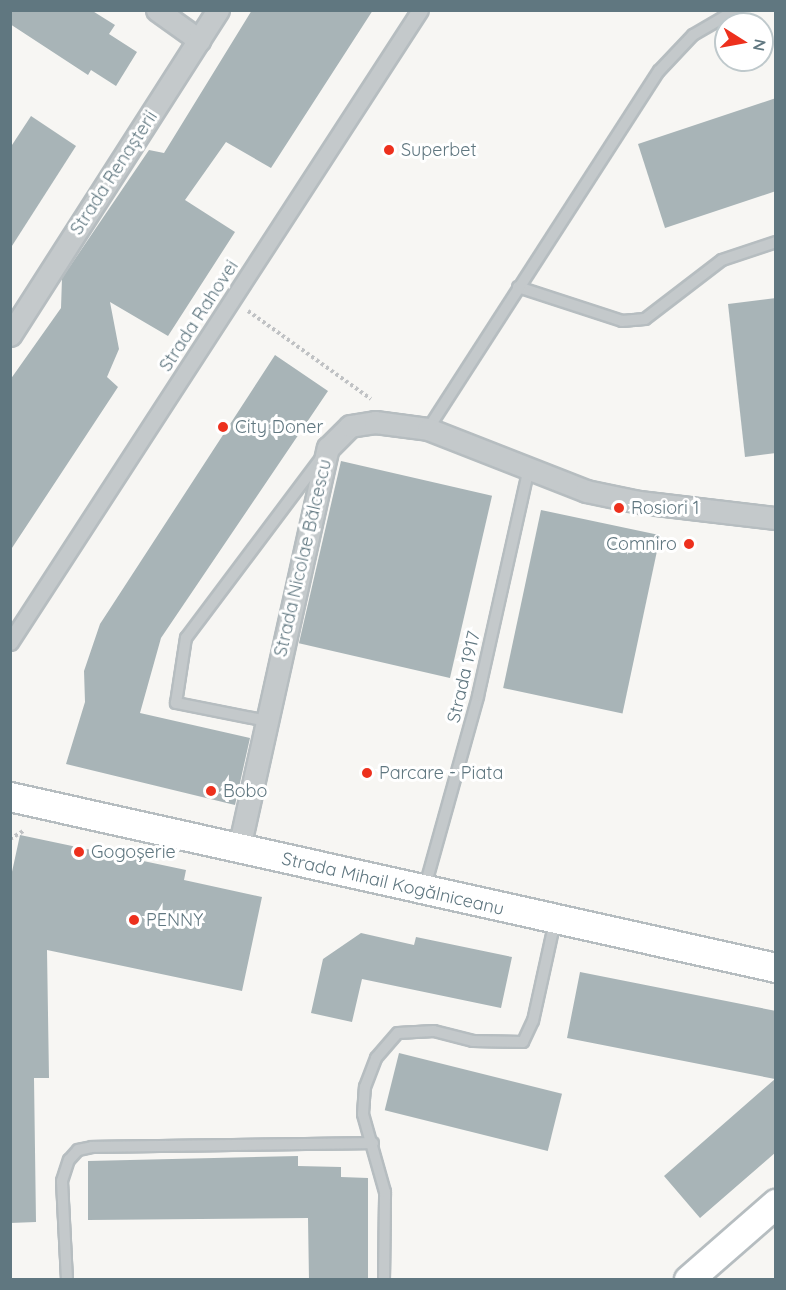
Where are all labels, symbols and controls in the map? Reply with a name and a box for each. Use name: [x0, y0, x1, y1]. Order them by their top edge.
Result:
north arrow: [714, 12, 774, 72]
text: N: [749, 37, 771, 53]
street label: Strada Renașterii: [66, 107, 162, 239]
place label: Superbet: [401, 139, 477, 161]
marker: Superbet: [382, 143, 396, 157]
street label: Strada Rahovei: [155, 256, 243, 376]
place label: City Doner: [235, 416, 323, 438]
marker: City Doner: [216, 420, 230, 434]
street label: Strada Nicolae Bălcescu: [270, 457, 336, 659]
place label: Rosiori 1: [631, 497, 699, 519]
marker: Rosiori 1: [612, 501, 626, 515]
place label: Comniro: [606, 533, 677, 555]
marker: Comniro: [682, 537, 696, 551]
street label: Strada 1917: [443, 629, 485, 725]
place label: Parcare - Piata: [379, 762, 503, 784]
marker: Parcare - Piata: [360, 766, 374, 780]
place label: Bobo: [223, 780, 267, 802]
marker: Bobo: [204, 784, 218, 798]
place label: Gogoșerie: [91, 841, 176, 863]
marker: Gogoșerie: [72, 845, 86, 859]
street label: Strada Mihail Kogălniceanu: [280, 848, 506, 920]
place label: PENNY: [146, 909, 203, 931]
marker: PENNY: [127, 913, 141, 927]

